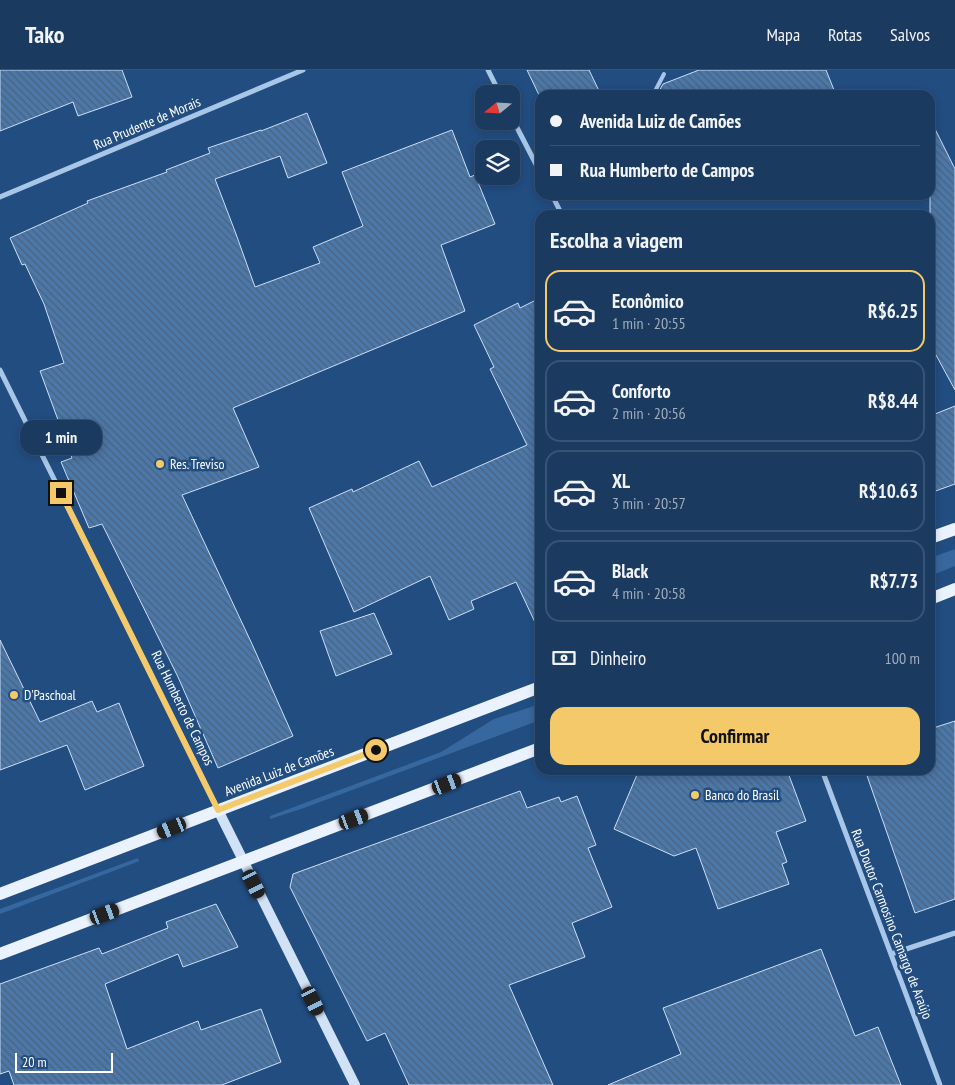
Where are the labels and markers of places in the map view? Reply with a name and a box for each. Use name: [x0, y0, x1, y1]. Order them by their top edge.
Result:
place label: Res. Treviso: [170, 455, 225, 473]
marker: Res. Treviso: [154, 458, 166, 470]
place label: D'Paschoal: [24, 686, 76, 704]
marker: D'Paschoal: [8, 689, 20, 701]
place label: Banco do Brasil: [705, 786, 780, 804]
marker: Banco do Brasil: [689, 789, 701, 801]

